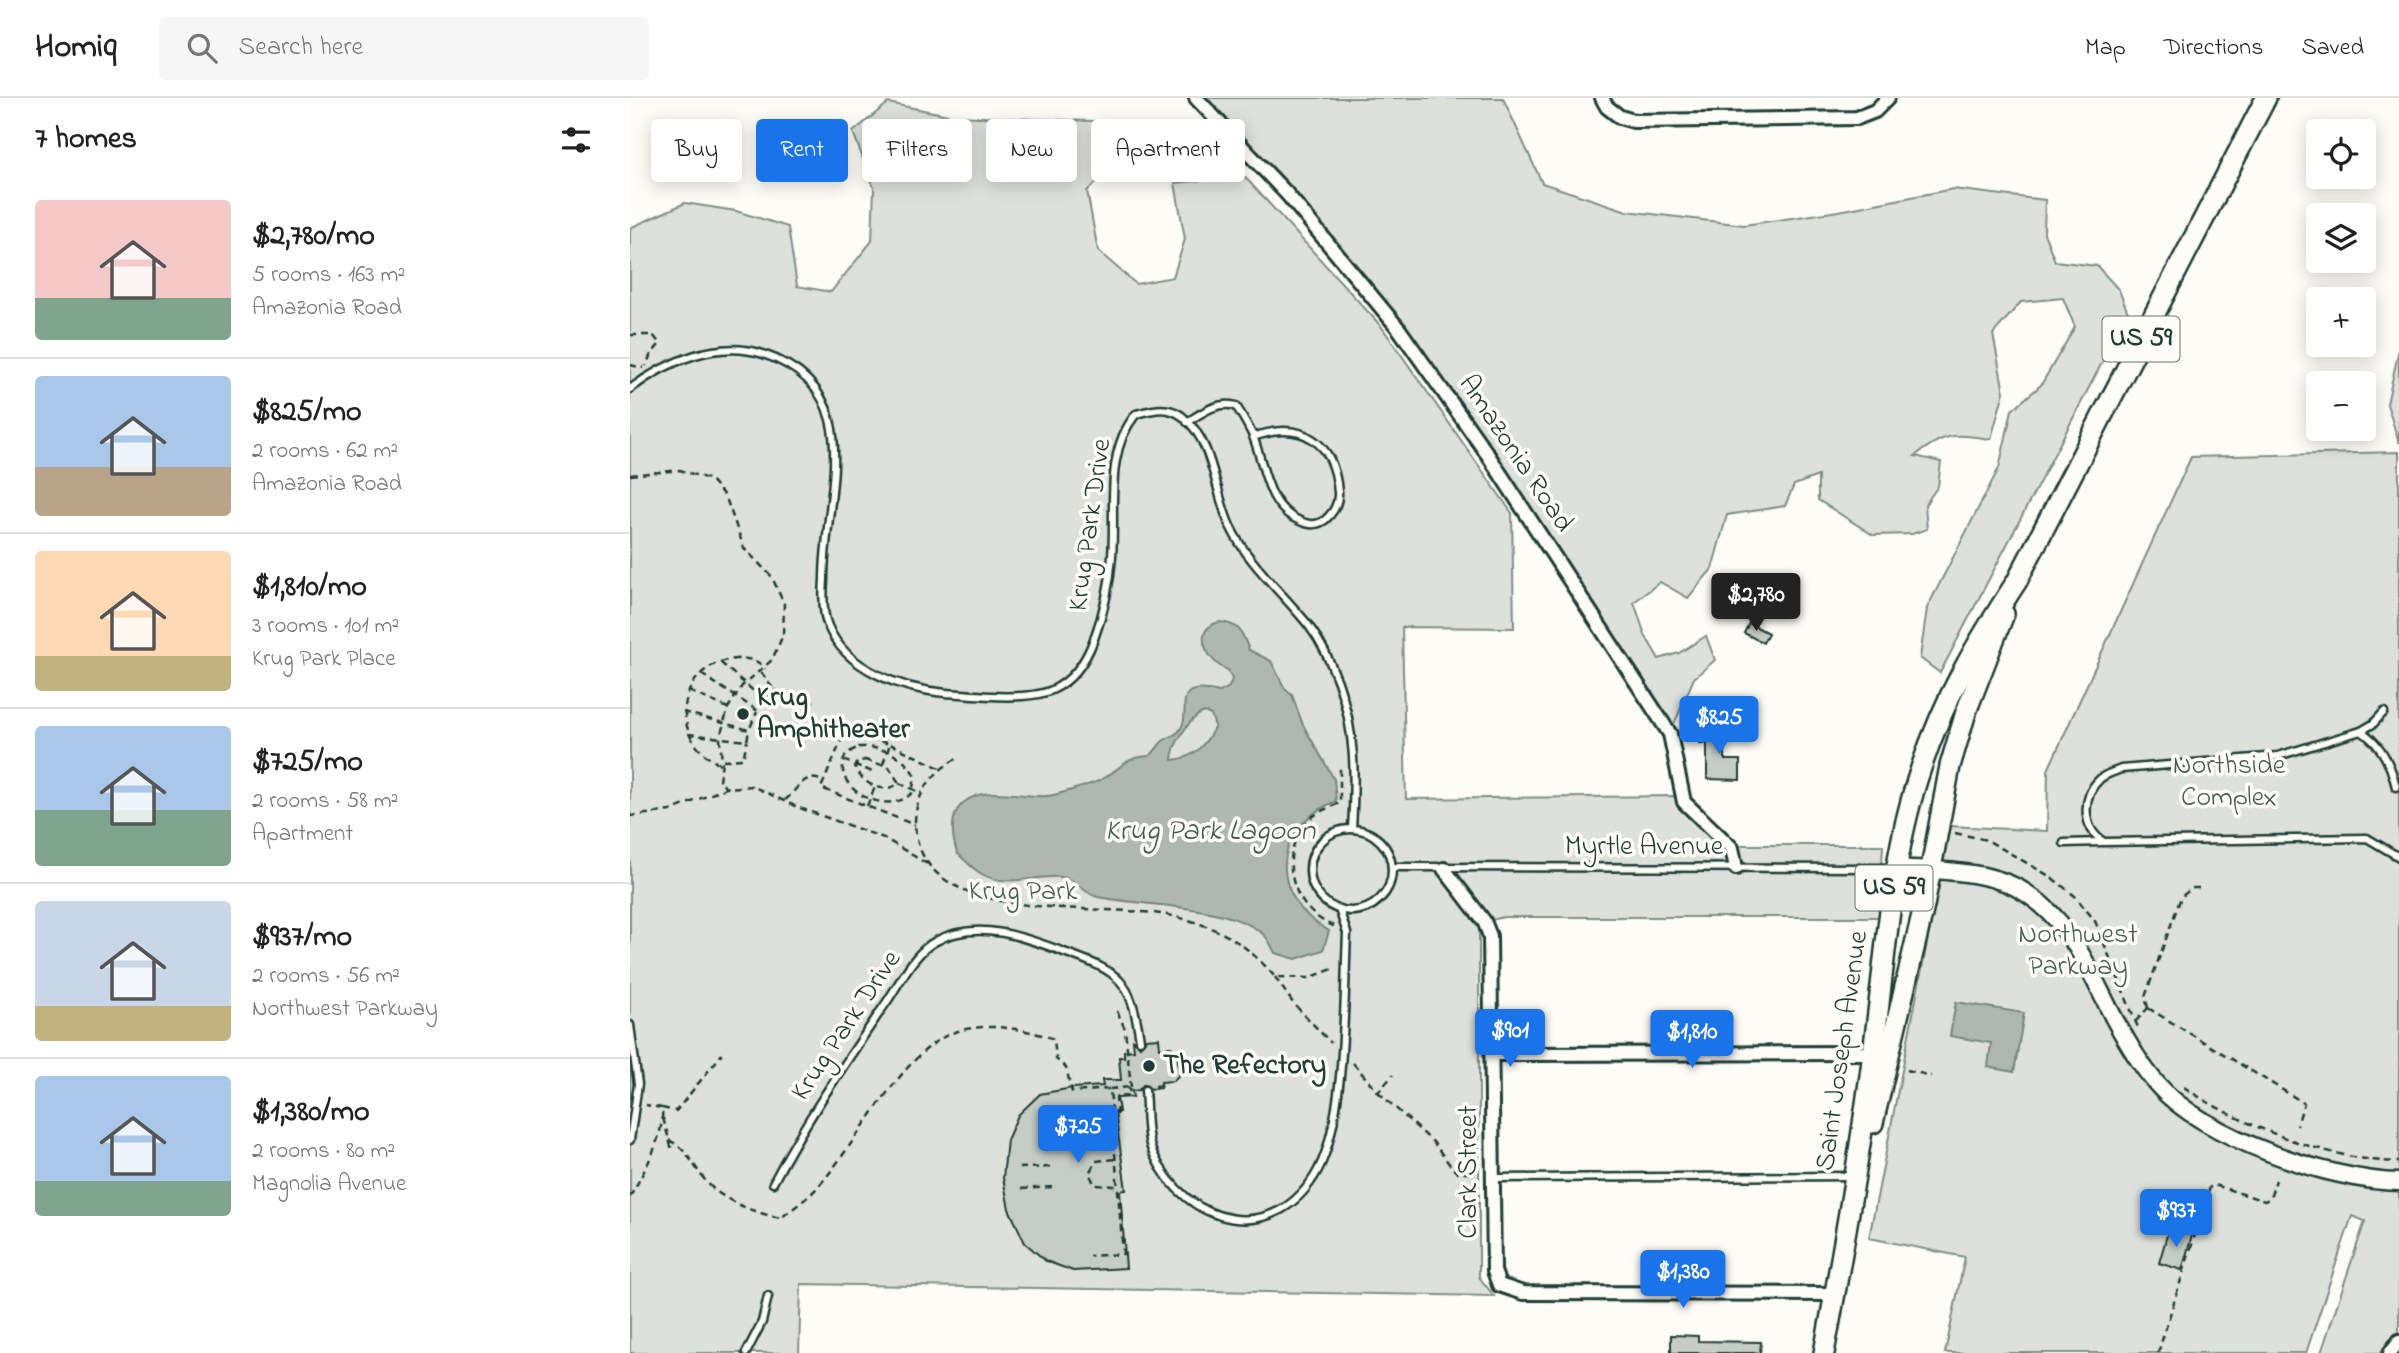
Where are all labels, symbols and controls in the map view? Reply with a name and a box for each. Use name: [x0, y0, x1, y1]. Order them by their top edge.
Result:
search box: [159, 17, 649, 80]
text: Homiq: [35, 24, 117, 72]
icon: search: [183, 29, 221, 67]
text: Search here: [239, 29, 363, 67]
text: Map: [2085, 31, 2126, 66]
text: Directions: [2164, 31, 2263, 66]
text: Saved: [2301, 31, 2364, 66]
text: 7 homes: [35, 118, 137, 162]
chip: Buy: [651, 119, 742, 182]
chip: Rent: [756, 119, 848, 182]
chip: Filters: [862, 119, 972, 182]
chip: New: [986, 119, 1077, 182]
chip: Apartment: [1091, 119, 1245, 182]
map controls: [2306, 119, 2376, 441]
button: locate: [2306, 119, 2376, 189]
icon: filters: [557, 121, 595, 159]
button: layers: [2306, 203, 2376, 273]
text: $2,780/mo: [252, 215, 375, 259]
icon: home: [91, 228, 175, 312]
text: 5 rooms · 163 m²: [252, 259, 405, 292]
button: +: [2306, 287, 2376, 357]
text: Amazonia Road: [252, 292, 402, 325]
road number: US 59: [2102, 316, 2180, 362]
street label: Amazonia Road: [1447, 367, 1583, 541]
button: −: [2306, 371, 2376, 441]
text: $825/mo: [252, 391, 362, 435]
icon: home: [91, 404, 175, 488]
text: 2 rooms · 62 m²: [252, 435, 398, 468]
street label: Krug Park Drive: [1059, 436, 1123, 614]
text: Amazonia Road: [252, 468, 402, 501]
text: $1,810/mo: [252, 566, 367, 610]
pin: $2,780: [1699, 574, 1813, 633]
icon: home: [91, 579, 175, 663]
text: $2,780: [1727, 579, 1785, 612]
text: 3 rooms · 101 m²: [252, 610, 399, 643]
text: Krug Park Place: [252, 643, 396, 676]
place label: Krug Amphitheater: [757, 678, 911, 751]
pin: $825: [1678, 696, 1760, 756]
text: $825: [1695, 702, 1743, 735]
marker: Krug Amphitheater: [735, 706, 751, 722]
text: $725/mo: [252, 741, 363, 785]
park label: Northside Complex: [2173, 746, 2286, 819]
icon: home: [91, 754, 175, 838]
text: 2 rooms · 58 m²: [252, 785, 398, 818]
water label: Krug Park Lagoon: [1105, 810, 1316, 854]
text: Apartment: [252, 818, 353, 851]
street label: Myrtle Avenue: [1565, 827, 1724, 868]
road number: US 59: [1856, 866, 1932, 910]
park label: Krug Park: [969, 872, 1078, 913]
park label: Northwest Parkway: [2018, 915, 2138, 988]
text: $937/mo: [252, 916, 352, 960]
street label: Saint Joseph Avenue: [1806, 928, 1880, 1174]
icon: home: [91, 929, 175, 1013]
street label: Krug Park Drive: [781, 942, 913, 1110]
text: 2 rooms · 56 m²: [252, 960, 400, 993]
text: Northwest Parkway: [252, 993, 438, 1026]
pin: $901: [1469, 1010, 1551, 1069]
pin: $1,810: [1635, 1010, 1749, 1070]
text: $901: [1491, 1015, 1529, 1048]
text: $1,810: [1666, 1016, 1718, 1049]
place label: The Refectory: [1163, 1046, 1326, 1087]
marker: The Refectory: [1141, 1058, 1157, 1074]
text: $1,380/mo: [252, 1091, 370, 1135]
icon: home: [91, 1104, 175, 1188]
pin: $725: [1037, 1105, 1119, 1165]
street label: Clark Street: [1449, 1105, 1490, 1239]
text: $725: [1054, 1111, 1102, 1144]
text: 2 rooms · 80 m²: [252, 1135, 395, 1168]
text: Magnolia Avenue: [252, 1168, 406, 1201]
pin: $937: [2135, 1190, 2217, 1249]
text: $937: [2156, 1195, 2196, 1228]
pin: $1,380: [1626, 1250, 1740, 1310]
text: $1,380: [1656, 1256, 1710, 1289]

